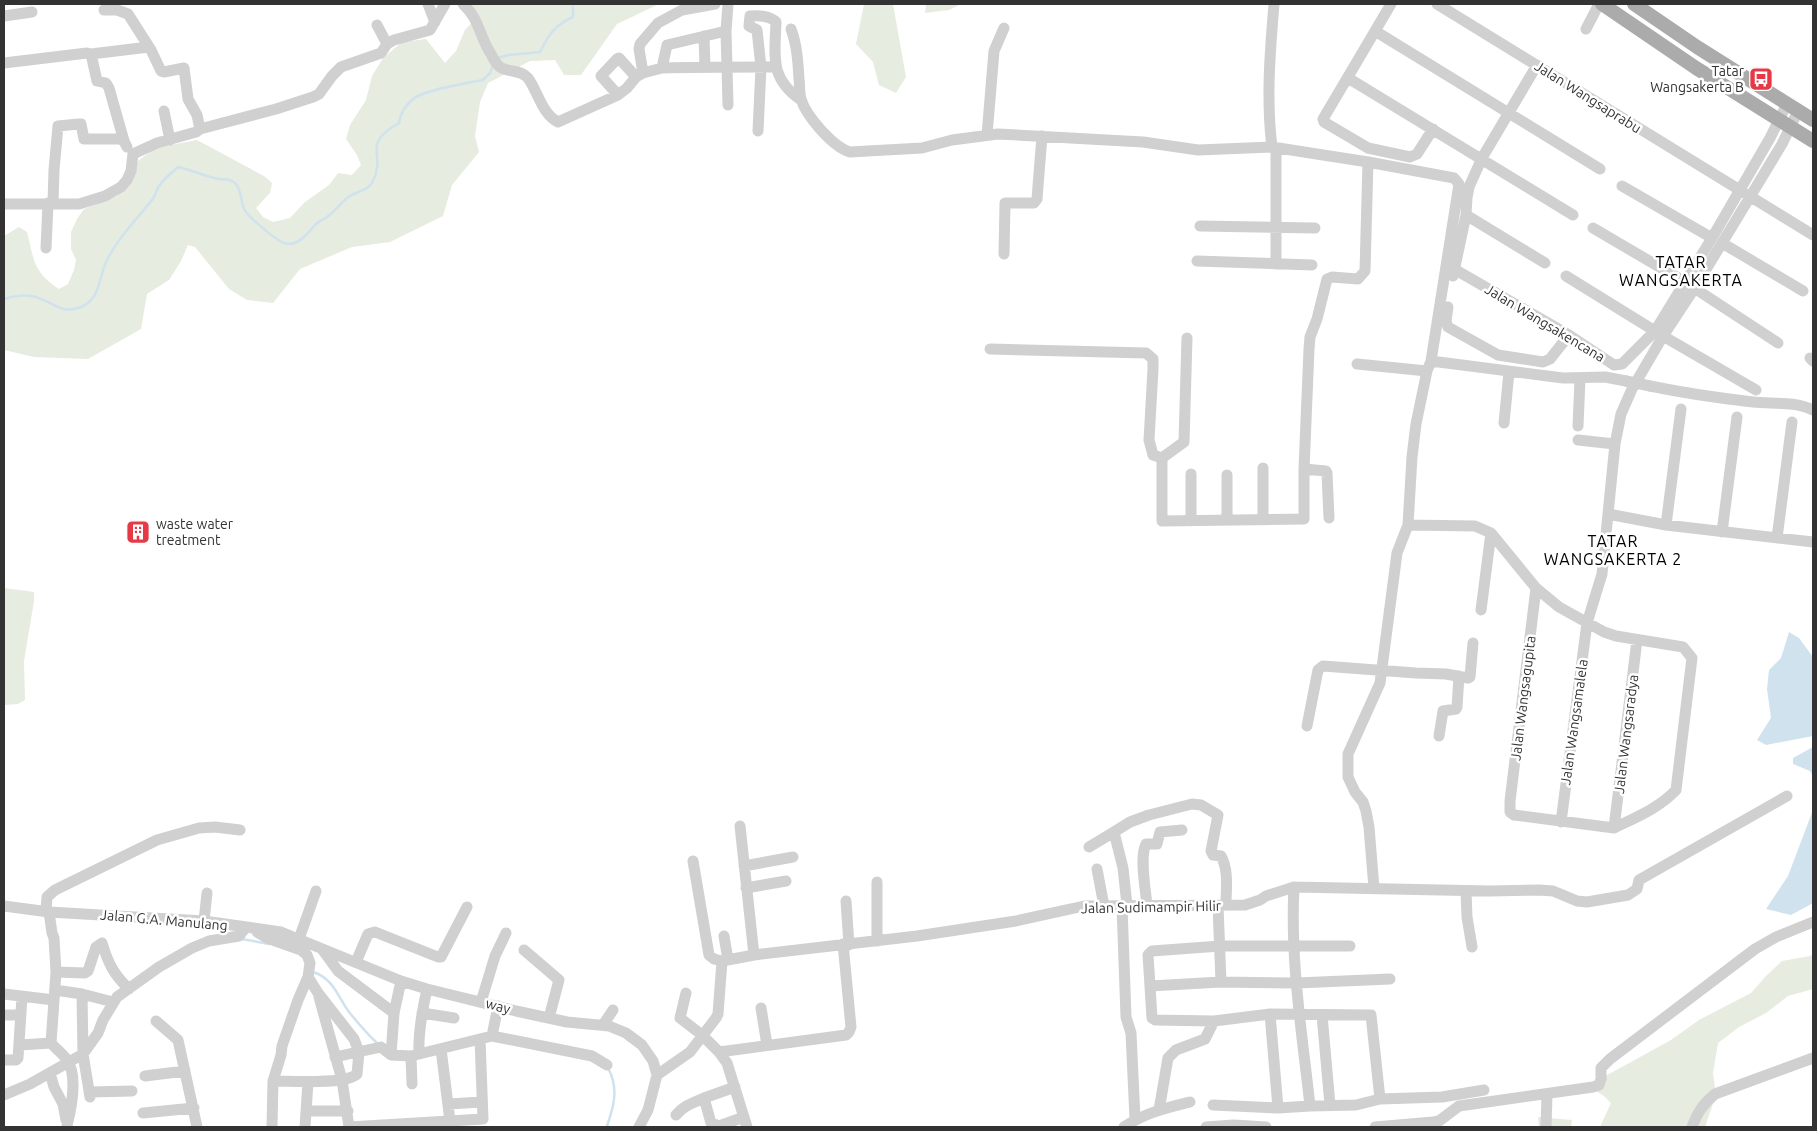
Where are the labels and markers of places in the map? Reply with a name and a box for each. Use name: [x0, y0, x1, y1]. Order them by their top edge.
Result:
place label: Tatar Wangsakerta B: [1650, 63, 1745, 95]
bus stop icon: Tatar Wangsakerta B: [1748, 66, 1774, 92]
place label: waste water treatment: [156, 516, 234, 548]
building icon: waste water treatment: [125, 519, 151, 545]

